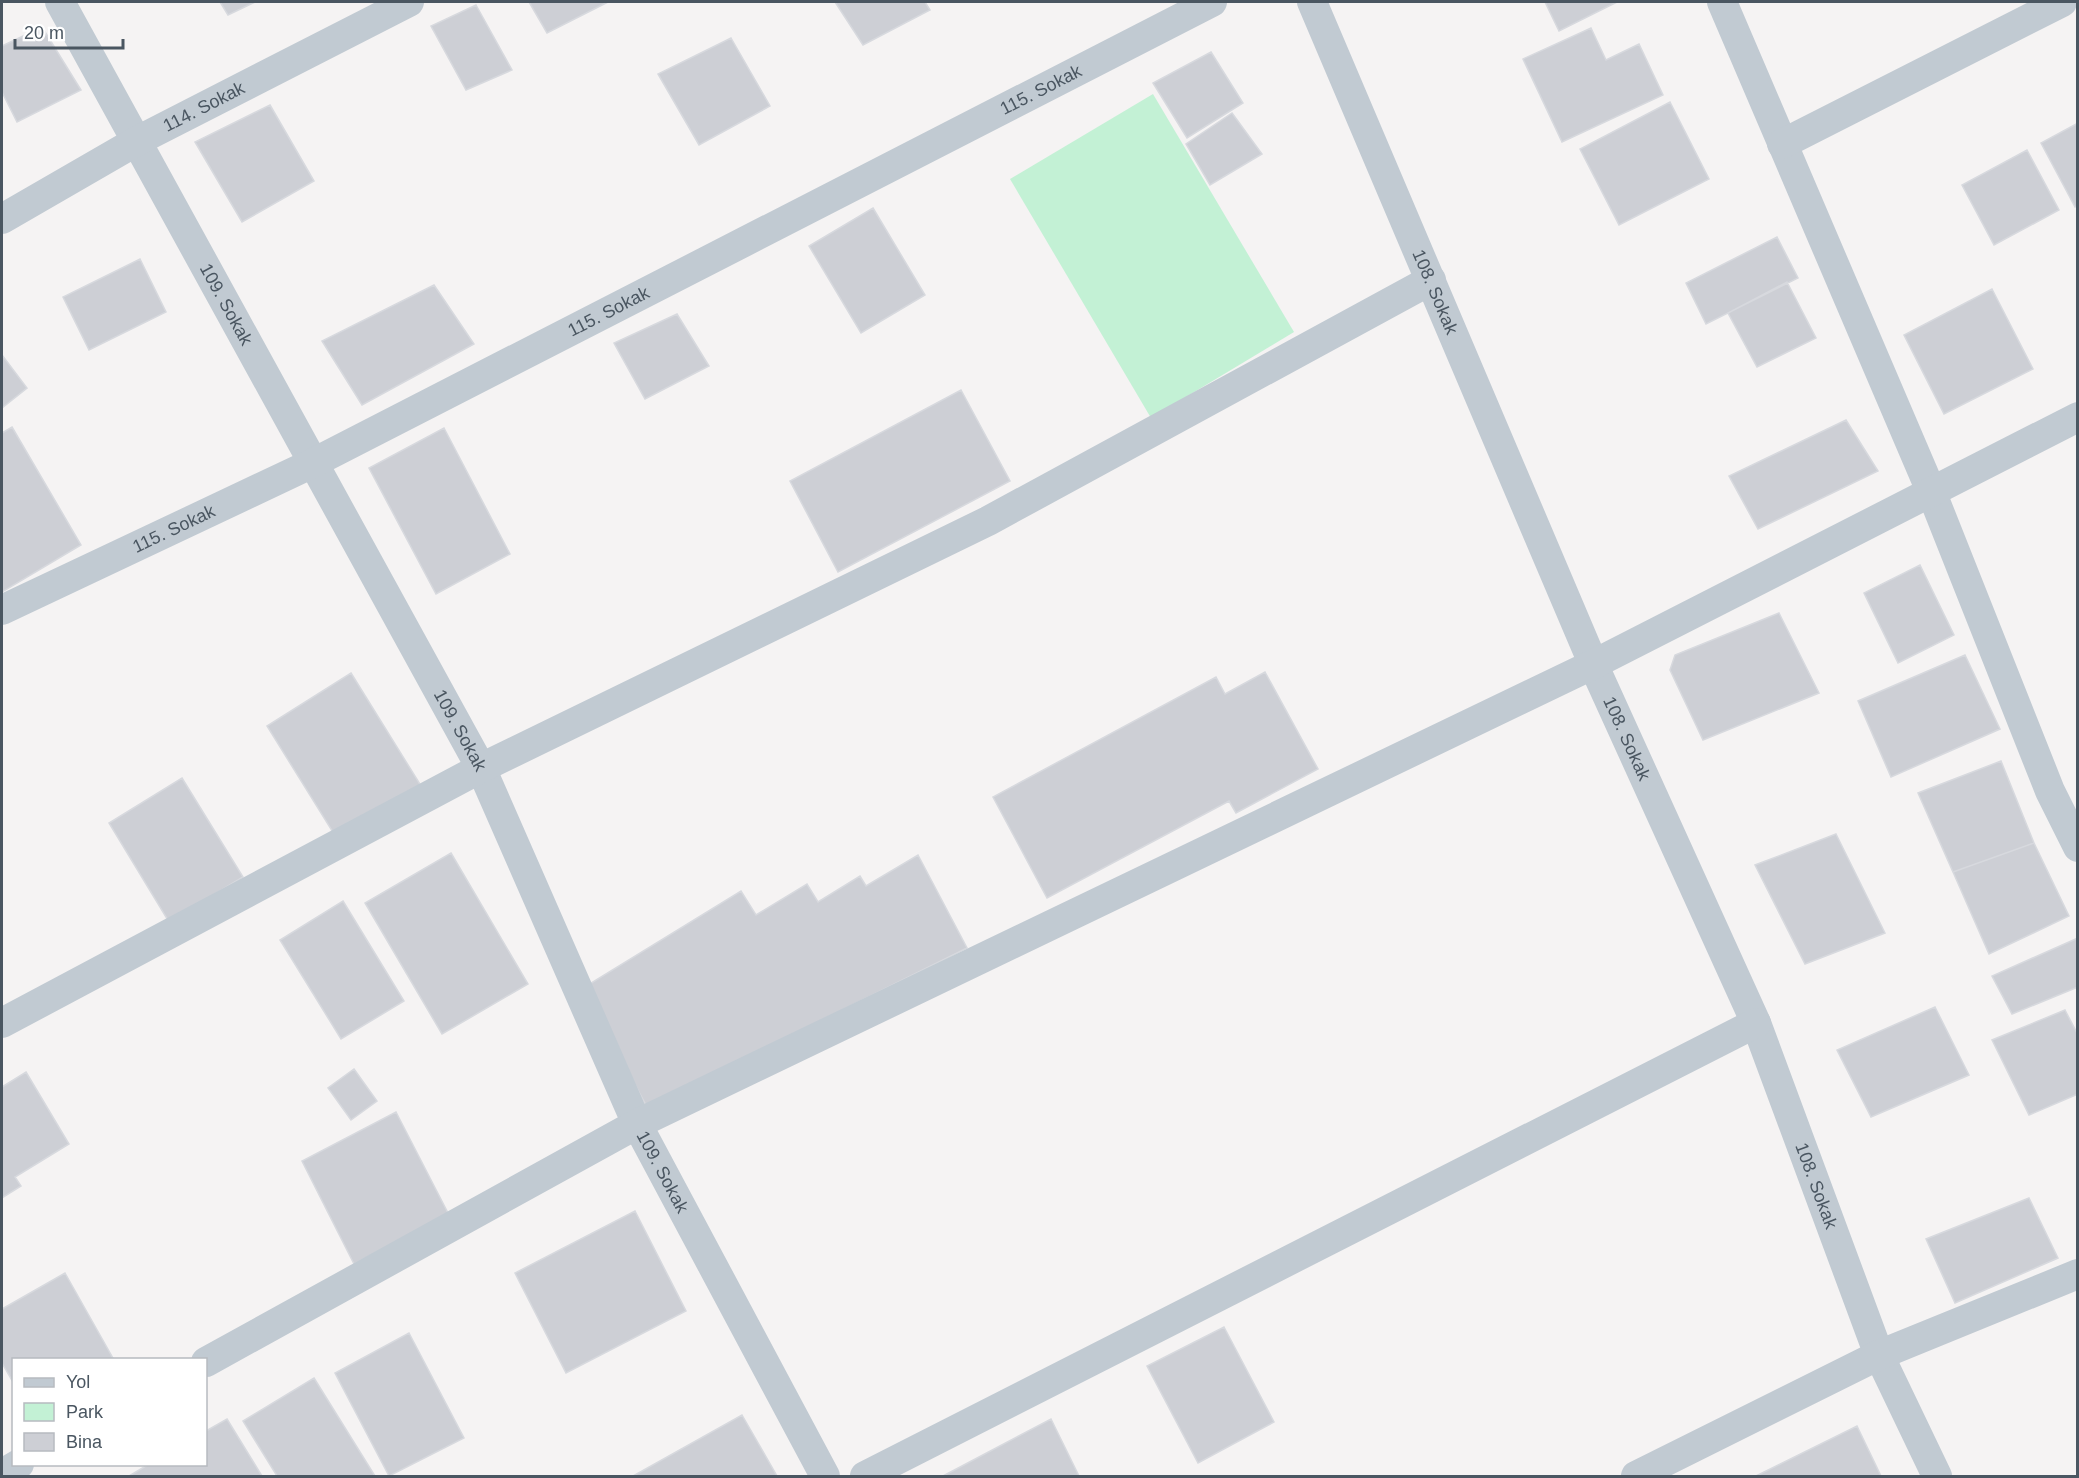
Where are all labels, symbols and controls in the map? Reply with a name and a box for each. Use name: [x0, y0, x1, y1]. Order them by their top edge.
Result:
scale bar: [15, 12, 123, 50]
text: 20 m: [24, 23, 64, 43]
street label: 115. Sokak: [997, 60, 1086, 119]
street label: 114. Sokak: [160, 77, 249, 136]
street label: 108. Sokak: [1408, 247, 1462, 338]
street label: 109. Sokak: [196, 260, 257, 350]
street label: 115. Sokak: [564, 282, 653, 341]
street label: 115. Sokak: [129, 500, 219, 557]
street label: 109. Sokak: [430, 686, 491, 775]
street label: 108. Sokak: [1599, 693, 1655, 785]
street label: 109. Sokak: [633, 1127, 693, 1217]
street label: 108. Sokak: [1791, 1140, 1842, 1232]
legend: [12, 1358, 207, 1466]
text: Yol: [66, 1372, 90, 1392]
text: Park: [66, 1402, 104, 1422]
text: Bina: [66, 1432, 103, 1452]

